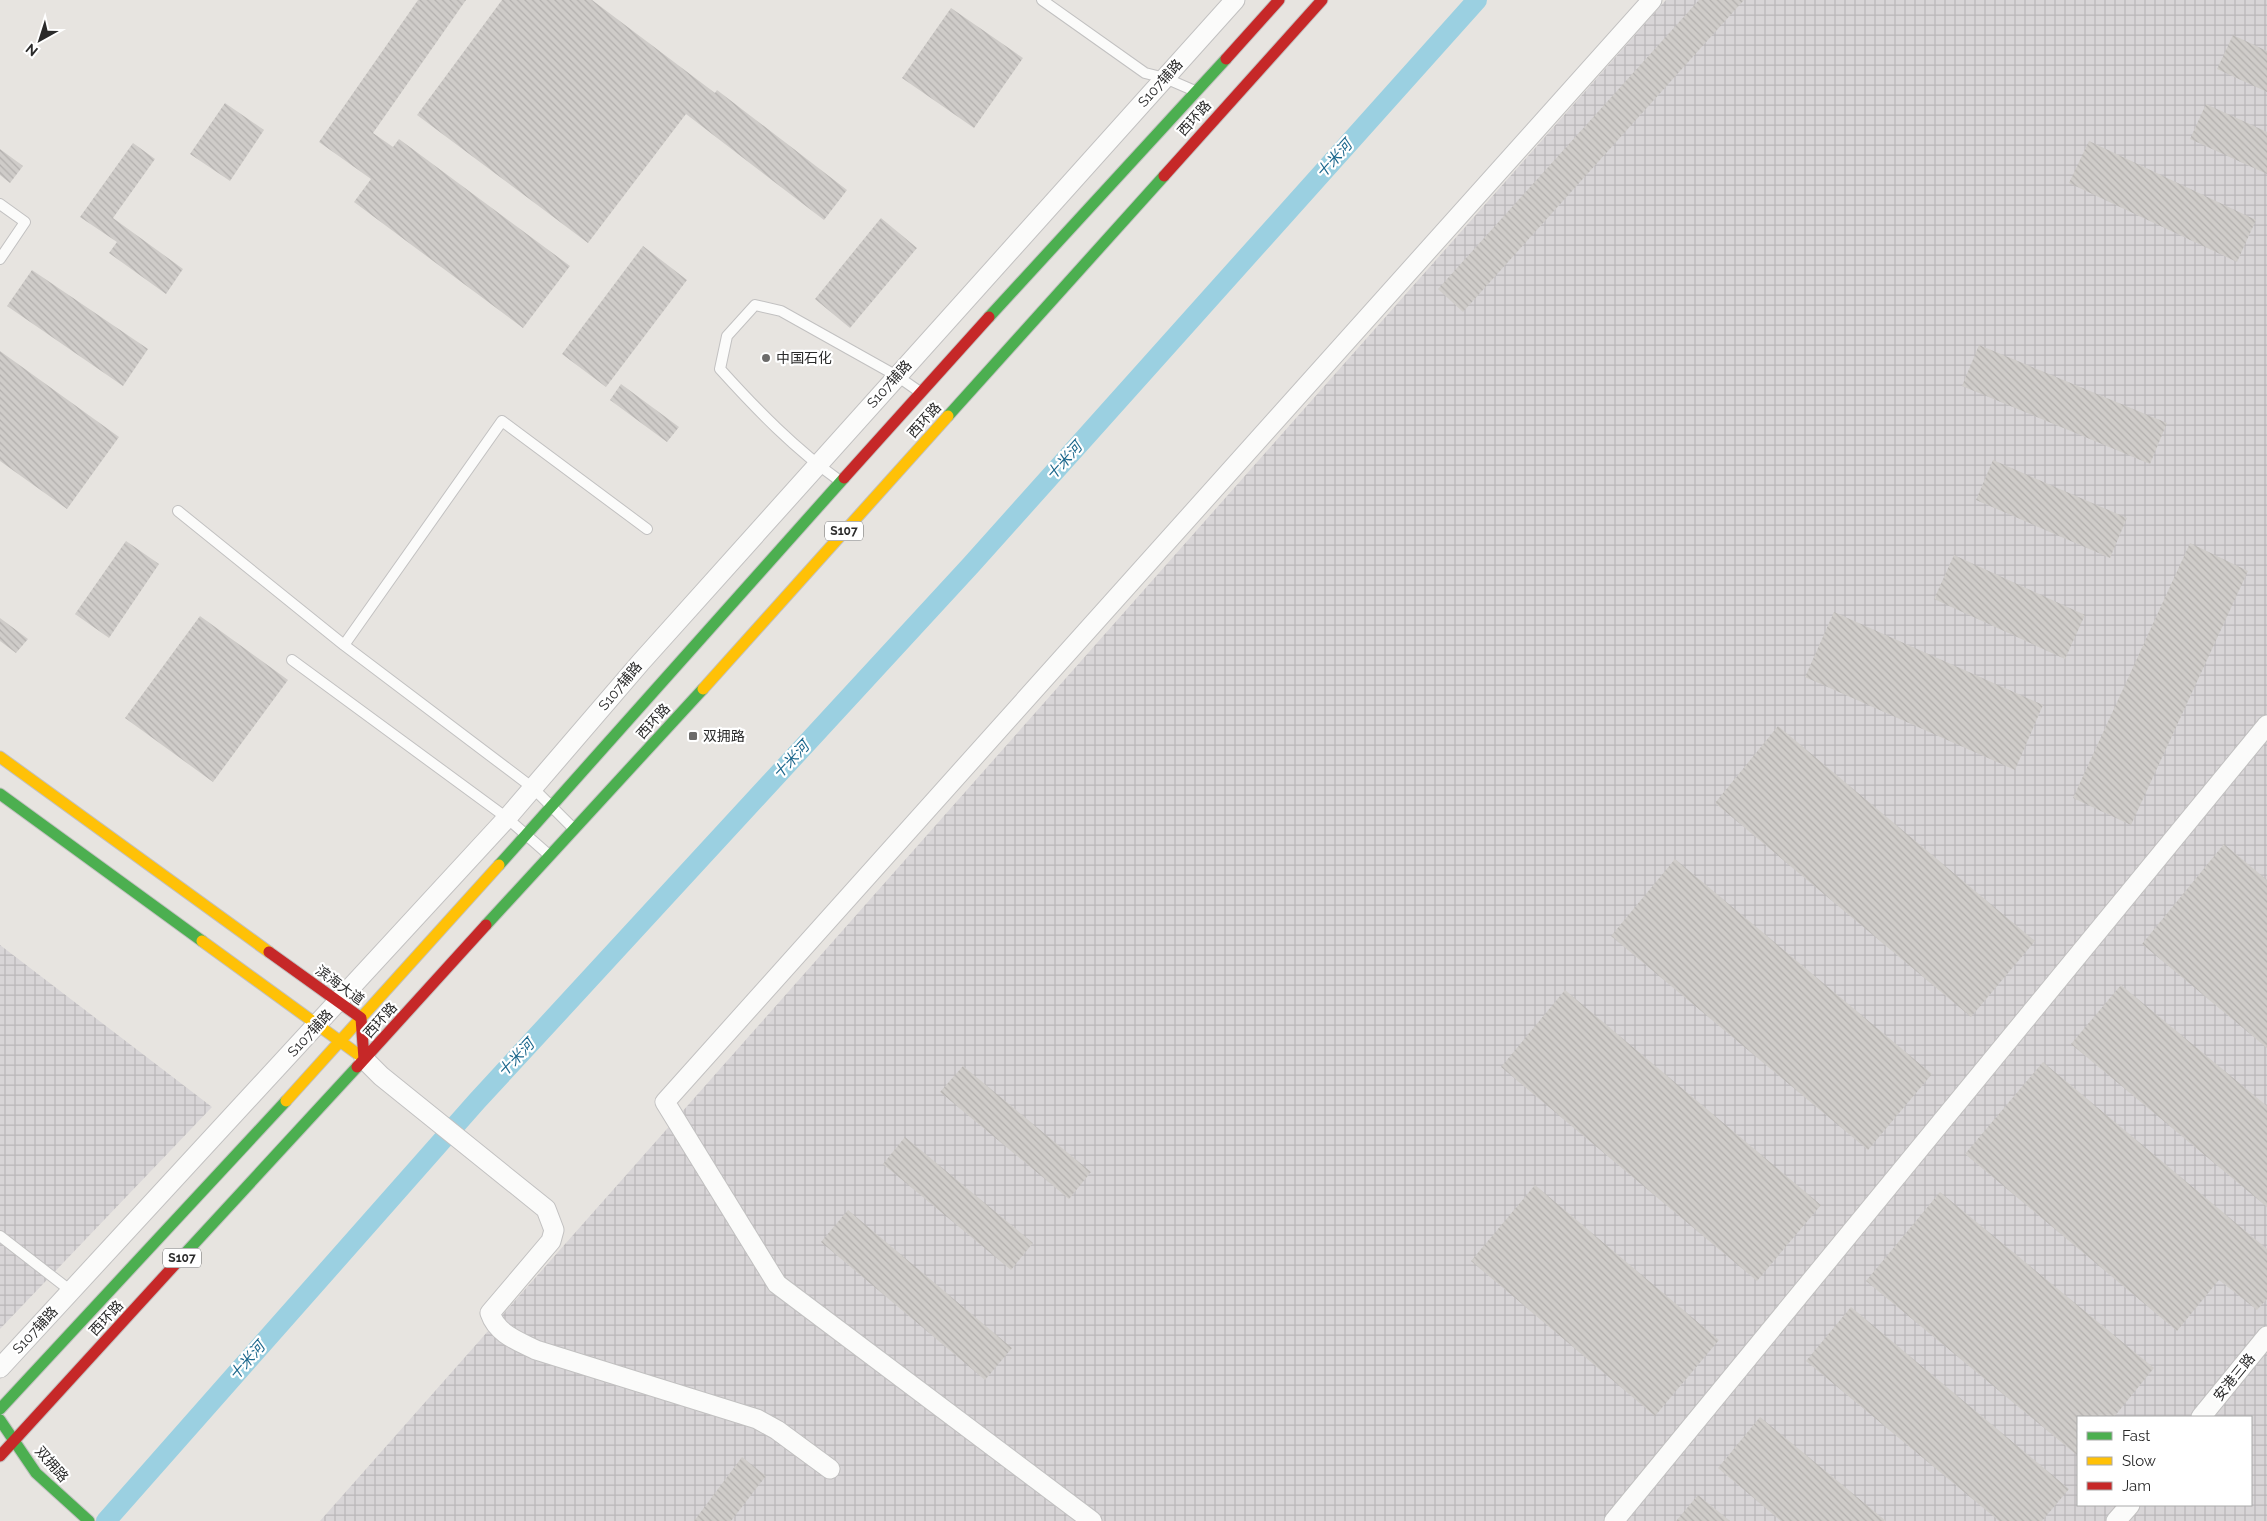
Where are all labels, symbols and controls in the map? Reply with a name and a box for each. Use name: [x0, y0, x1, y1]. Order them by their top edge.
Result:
north arrow: [15, 15, 65, 65]
text: N: [23, 41, 41, 60]
street label: S107辅路: [1134, 56, 1186, 110]
street label: 西环路: [1174, 97, 1214, 139]
water label: 十米河: [1312, 134, 1358, 182]
place label: 中国石化: [776, 350, 832, 366]
marker: 中国石化: [760, 352, 772, 364]
street label: S107辅路: [863, 357, 915, 411]
street label: 西环路: [904, 399, 944, 441]
water label: 十米河: [1042, 436, 1088, 484]
road number: S107: [825, 522, 863, 540]
street label: S107辅路: [595, 658, 645, 714]
street label: 西环路: [633, 700, 673, 742]
place label: 双拥路: [703, 728, 745, 744]
marker: 双拥路: [687, 730, 699, 742]
water label: 十米河: [769, 735, 815, 783]
street label: 滨海大道: [313, 962, 367, 1008]
street label: 西环路: [360, 999, 400, 1041]
street label: S107辅路: [284, 1006, 336, 1060]
water label: 十米河: [494, 1033, 540, 1081]
road number: S107: [163, 1248, 201, 1268]
street label: 西环路: [86, 1297, 126, 1339]
street label: S107辅路: [9, 1303, 61, 1357]
water label: 十米河: [225, 1336, 271, 1384]
street label: 安港三路: [2210, 1350, 2258, 1404]
legend: [2077, 1416, 2252, 1506]
text: Fast: [2122, 1427, 2150, 1445]
street label: 双拥路: [32, 1443, 72, 1485]
text: Slow: [2122, 1452, 2156, 1470]
text: Jam: [2122, 1477, 2151, 1495]

